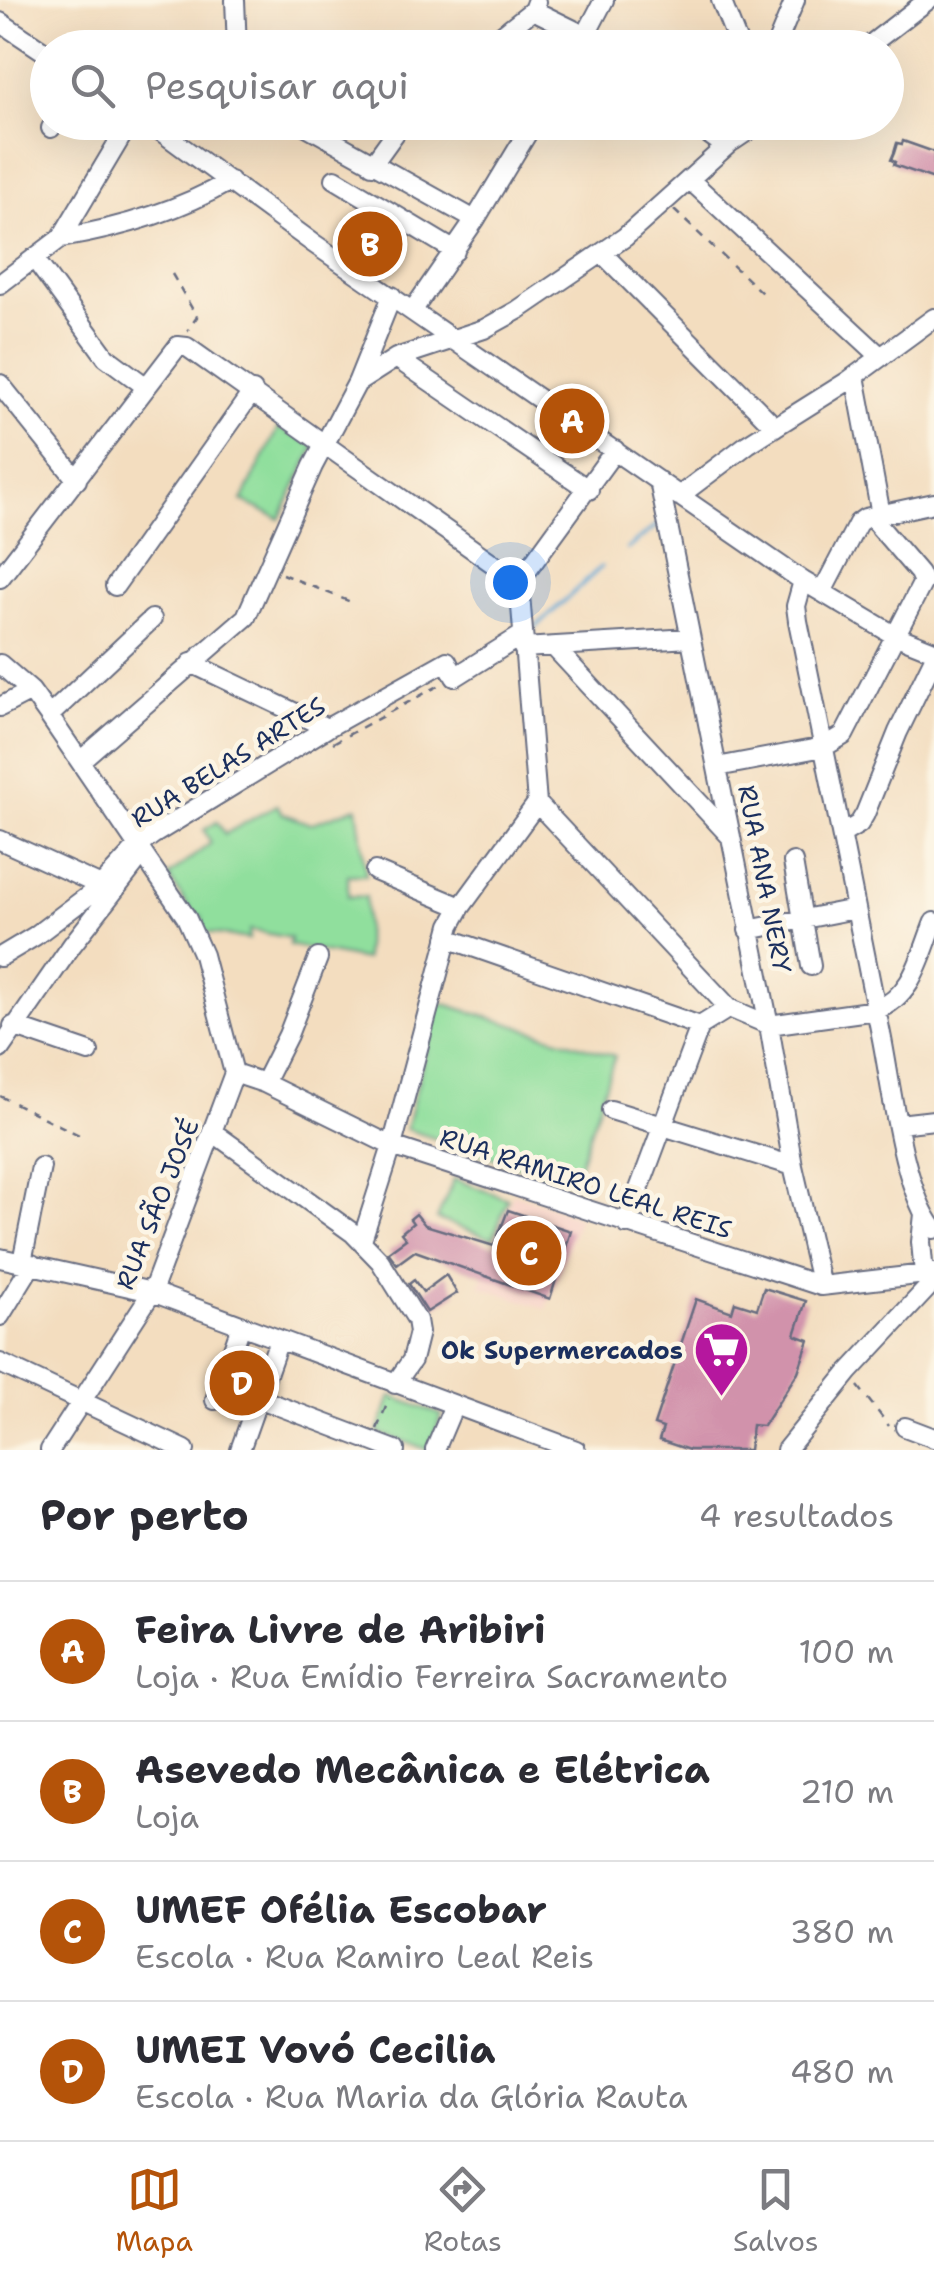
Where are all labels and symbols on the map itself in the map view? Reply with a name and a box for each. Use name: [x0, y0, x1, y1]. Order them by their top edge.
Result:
pin: B: [338, 206, 402, 282]
pin: A: [540, 384, 604, 458]
your location: [485, 557, 536, 608]
street label: RUA BELAS ARTES: [125, 689, 331, 835]
street label: RUA ANA NERY: [730, 782, 800, 976]
street label: RUA SÃO JOSÉ: [107, 1114, 207, 1294]
street label: RUA RAMIRO LEAL REIS: [436, 1120, 736, 1246]
pin: C: [496, 1216, 562, 1290]
supermarket icon: Ok Supermercados: [692, 1320, 752, 1399]
place label: Ok Supermercados: [441, 1333, 683, 1367]
pin: D: [210, 1346, 274, 1420]

